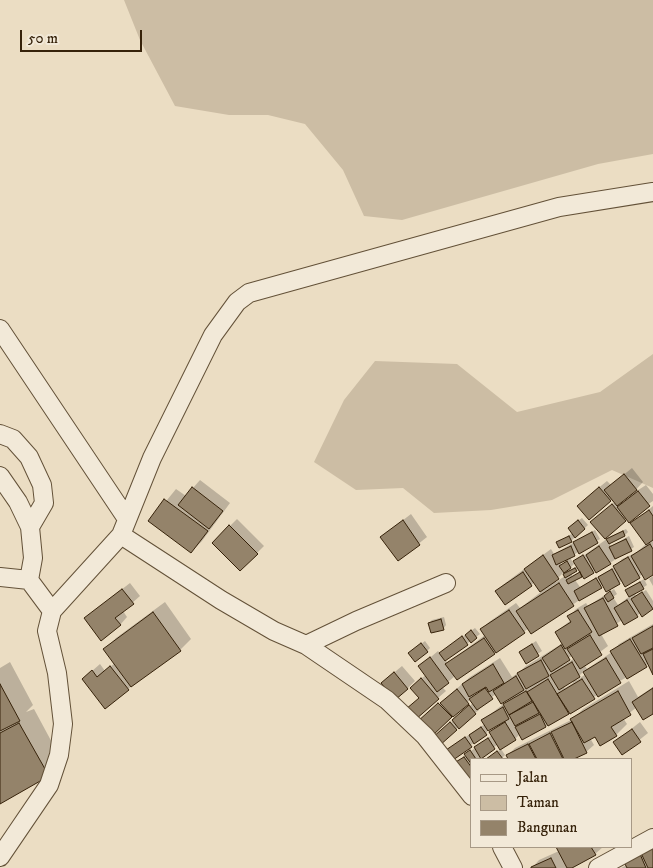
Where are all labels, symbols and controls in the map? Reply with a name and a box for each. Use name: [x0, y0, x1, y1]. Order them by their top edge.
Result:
scale bar: [22, 20, 145, 52]
text: 50 m: [28, 29, 58, 48]
legend: [470, 758, 633, 848]
text: Jalan: [517, 768, 548, 787]
text: Taman: [517, 793, 559, 812]
text: Bangunan: [517, 818, 577, 837]

